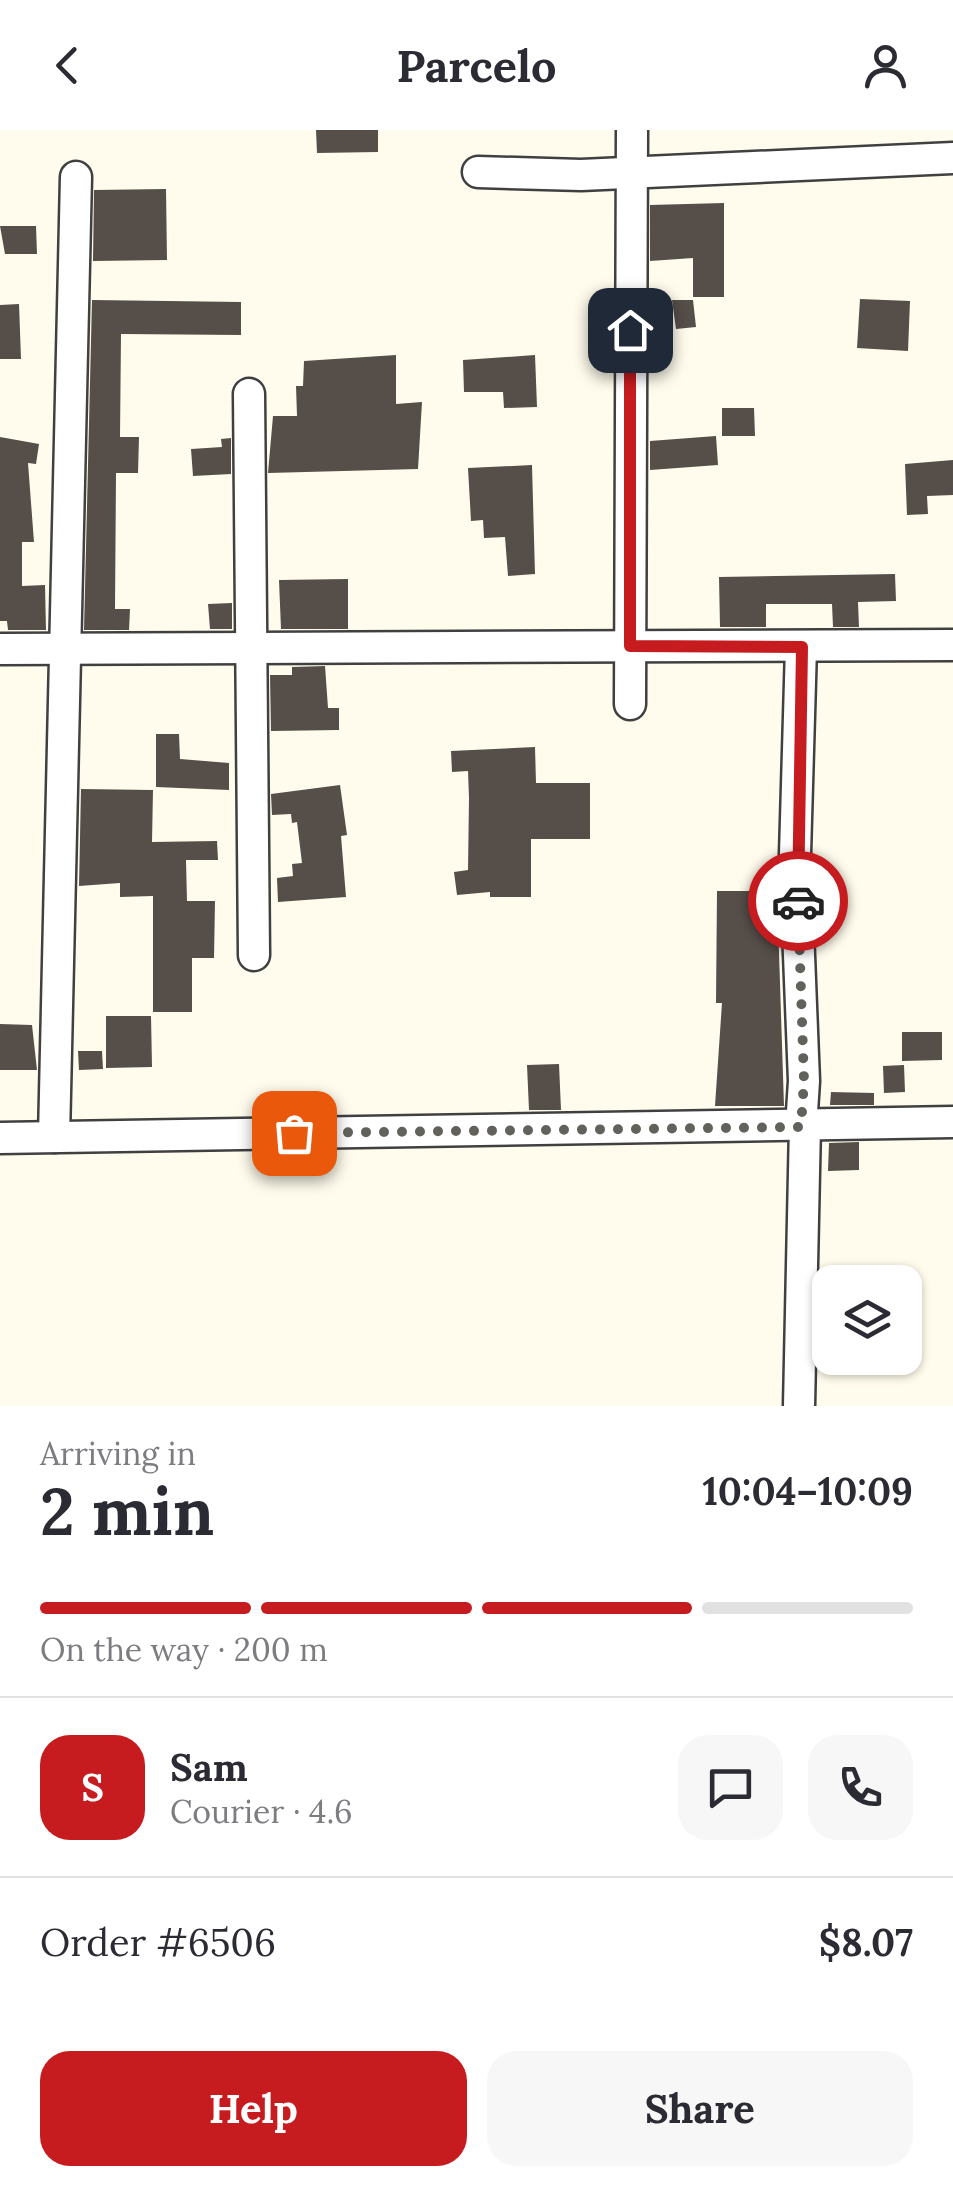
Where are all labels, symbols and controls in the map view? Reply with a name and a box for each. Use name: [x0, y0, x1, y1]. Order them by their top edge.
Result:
text: Parcelo: [396, 37, 557, 94]
icon: back: [40, 38, 95, 93]
icon: person: [858, 38, 913, 93]
pin: [588, 288, 673, 373]
icon: home: [603, 303, 658, 358]
courier: [748, 851, 848, 951]
icon: car: [771, 874, 826, 929]
pin: [252, 1091, 337, 1176]
icon: bag: [267, 1106, 322, 1161]
map controls: [812, 1265, 922, 1375]
button: layers: [812, 1265, 922, 1375]
text: Arriving in: [40, 1433, 196, 1474]
text: 10:04–10:09: [702, 1467, 913, 1515]
text: 2 min: [40, 1470, 214, 1553]
text: On the way · 200 m: [40, 1629, 328, 1670]
button: chat: [678, 1735, 783, 1840]
button: phone: [808, 1735, 913, 1840]
text: Sam: [170, 1743, 248, 1791]
text: S: [81, 1763, 104, 1811]
text: Courier · 4.6: [170, 1791, 352, 1832]
text: Order #6506: [40, 1918, 276, 1966]
text: $8.07: [819, 1918, 913, 1966]
button: Help: [40, 2051, 467, 2166]
button: Share: [487, 2051, 913, 2166]

